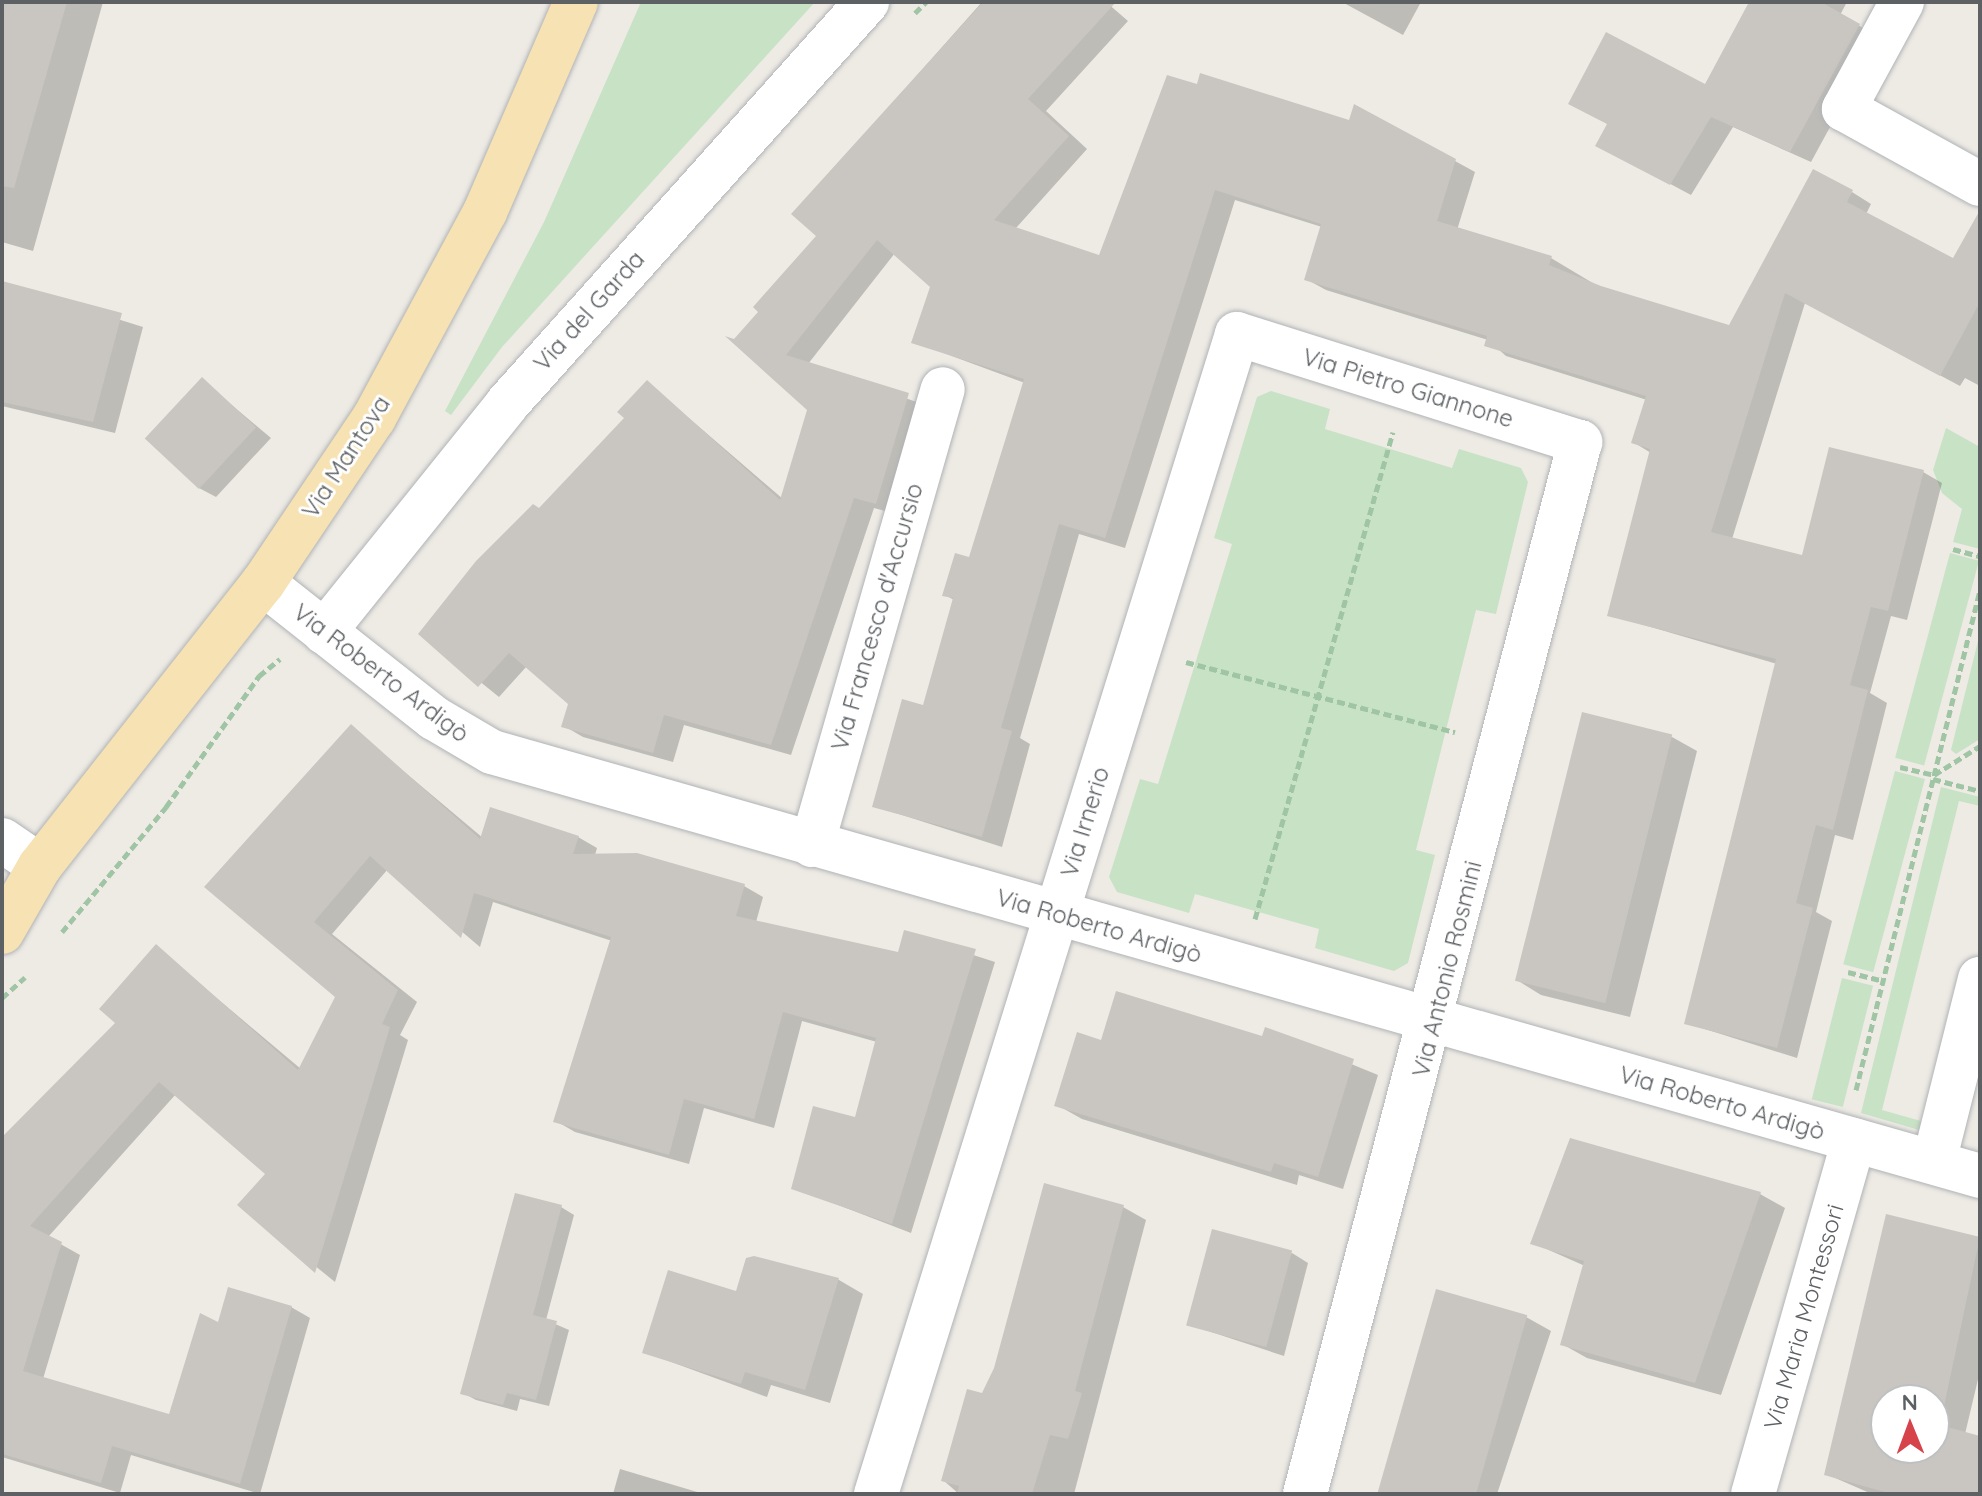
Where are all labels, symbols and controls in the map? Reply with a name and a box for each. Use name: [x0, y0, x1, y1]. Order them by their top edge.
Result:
street label: Via del Garda: [528, 245, 650, 377]
street label: Via Pietro Giannone: [1299, 342, 1517, 434]
street label: Via Mantova: [296, 390, 396, 524]
street label: Via Francesco d'Accursio: [825, 480, 929, 754]
street label: Via Roberto Ardigò: [287, 598, 475, 748]
street label: Via Irnerio: [1055, 763, 1115, 881]
street label: Via Antonio Rosmini: [1406, 858, 1488, 1080]
street label: Via Roberto Ardigò: [993, 883, 1205, 969]
street label: Via Roberto Ardigò: [1616, 1060, 1828, 1146]
street label: Via Maria Montessori: [1758, 1201, 1850, 1433]
north arrow: [1870, 1384, 1950, 1464]
text: N: [1901, 1388, 1918, 1416]

